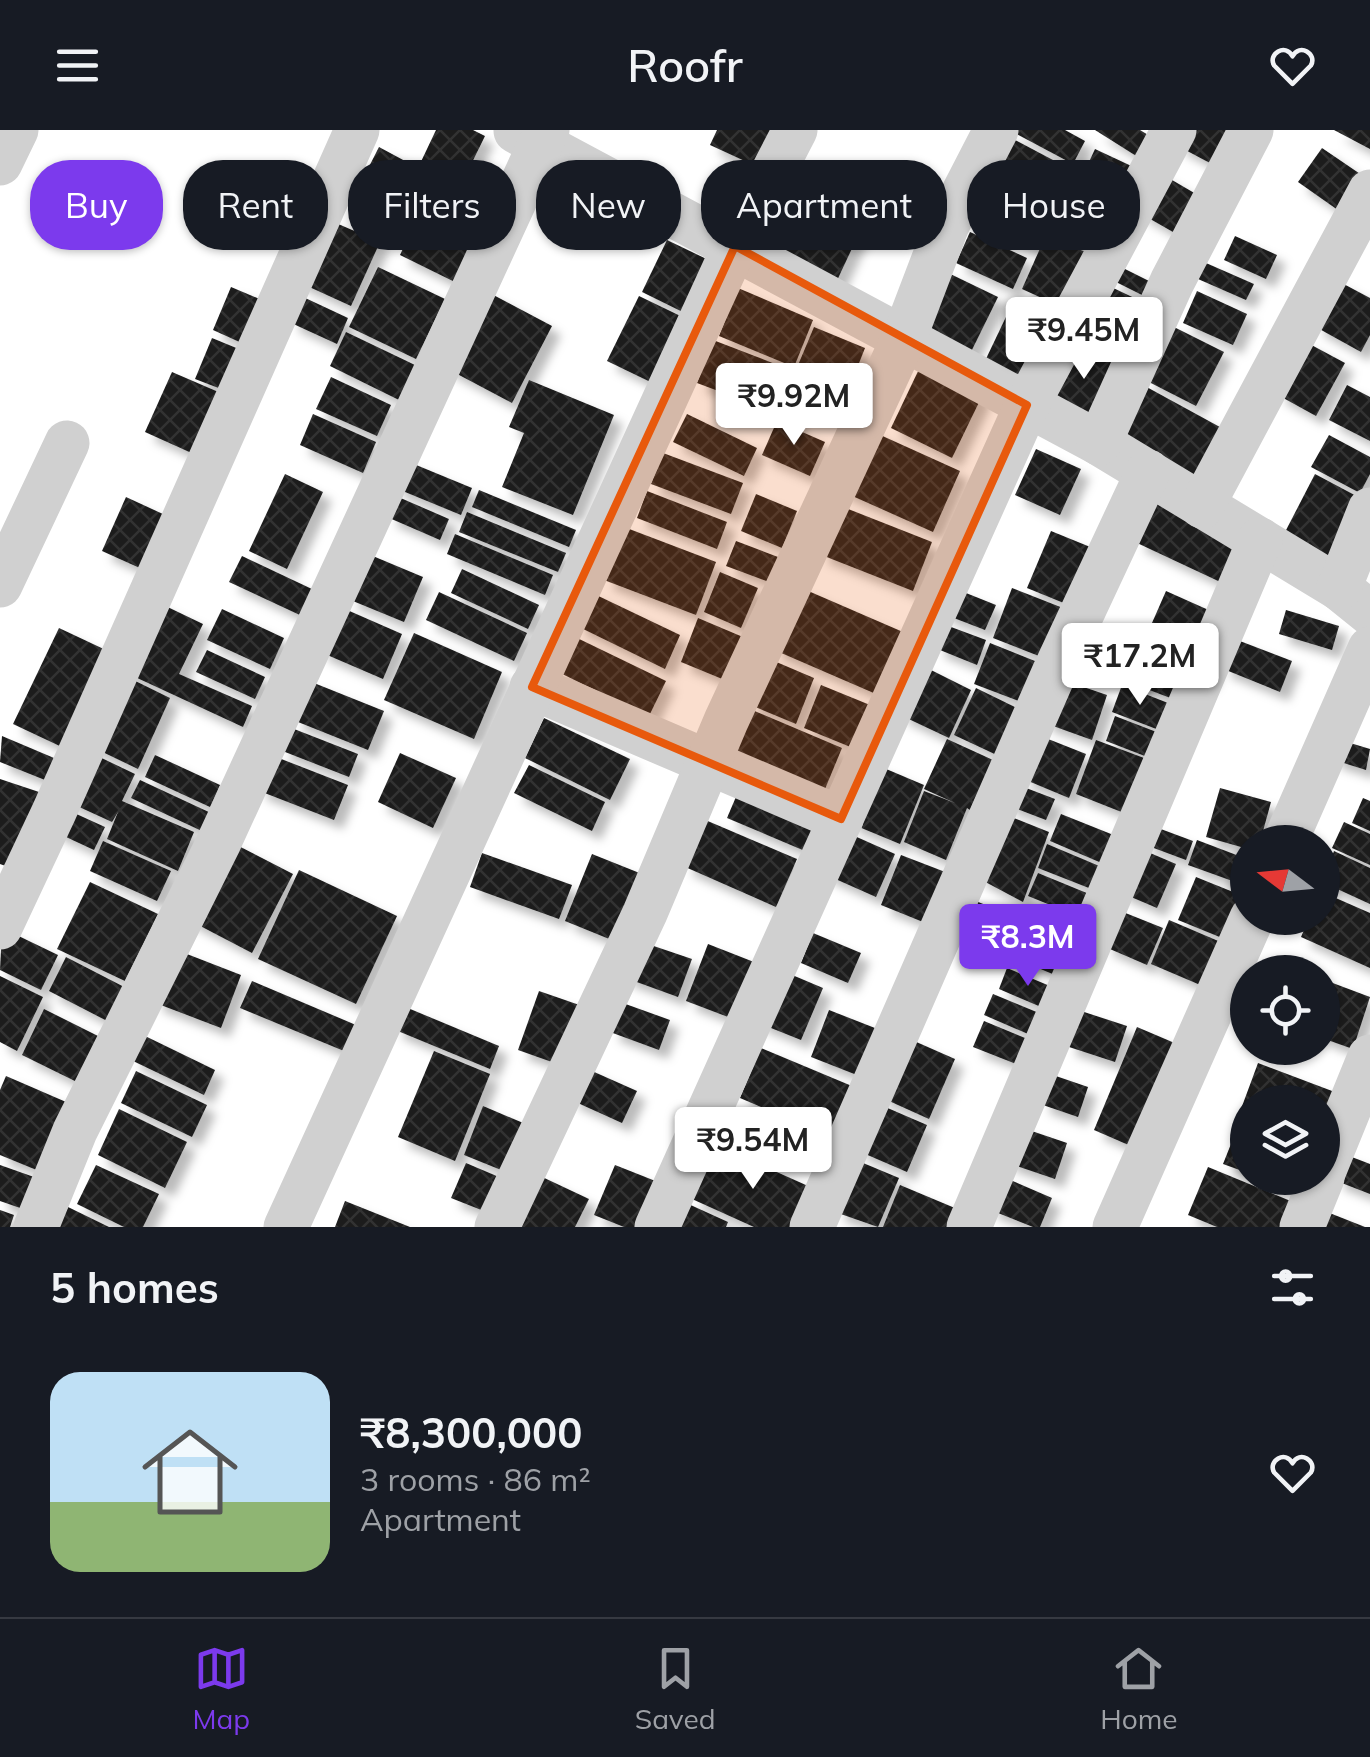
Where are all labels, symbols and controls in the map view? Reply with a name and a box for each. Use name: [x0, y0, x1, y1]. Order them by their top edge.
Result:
text: Roofr: [627, 37, 743, 93]
icon: menu: [50, 38, 105, 93]
icon: heart: [1265, 38, 1320, 93]
chip: Buy: [30, 160, 163, 250]
chip: Rent: [183, 160, 328, 250]
chip: Filters: [348, 160, 516, 250]
chip: New: [536, 160, 681, 250]
chip: Apartment: [701, 160, 947, 250]
chip: House: [967, 160, 1140, 250]
pin: ₹9.45M: [1003, 297, 1165, 382]
text: ₹9.45M: [1028, 309, 1140, 349]
pin: ₹9.92M: [713, 363, 875, 448]
text: ₹9.92M: [738, 375, 850, 415]
pin: ₹17.2M: [1059, 623, 1221, 708]
text: ₹17.2M: [1084, 635, 1196, 675]
north arrow: [1230, 825, 1340, 935]
map controls: [1230, 825, 1340, 1195]
pin: ₹8.3M: [958, 904, 1098, 989]
text: ₹8.3M: [981, 916, 1075, 956]
button: locate: [1230, 955, 1340, 1065]
button: layers: [1230, 1085, 1340, 1195]
pin: ₹9.54M: [672, 1107, 834, 1192]
text: ₹9.54M: [697, 1119, 809, 1159]
icon: filters: [1265, 1260, 1320, 1315]
text: 5 homes: [50, 1261, 219, 1314]
text: ₹8,300,000: [360, 1406, 582, 1459]
icon: home: [130, 1412, 250, 1532]
icon: heart: [1265, 1445, 1320, 1500]
text: 3 rooms · 86 m²: [360, 1459, 591, 1499]
text: Apartment: [360, 1499, 521, 1539]
tab: Map: [192, 1641, 250, 1736]
tab: Saved: [635, 1641, 716, 1736]
tab: Home: [1100, 1641, 1178, 1736]

